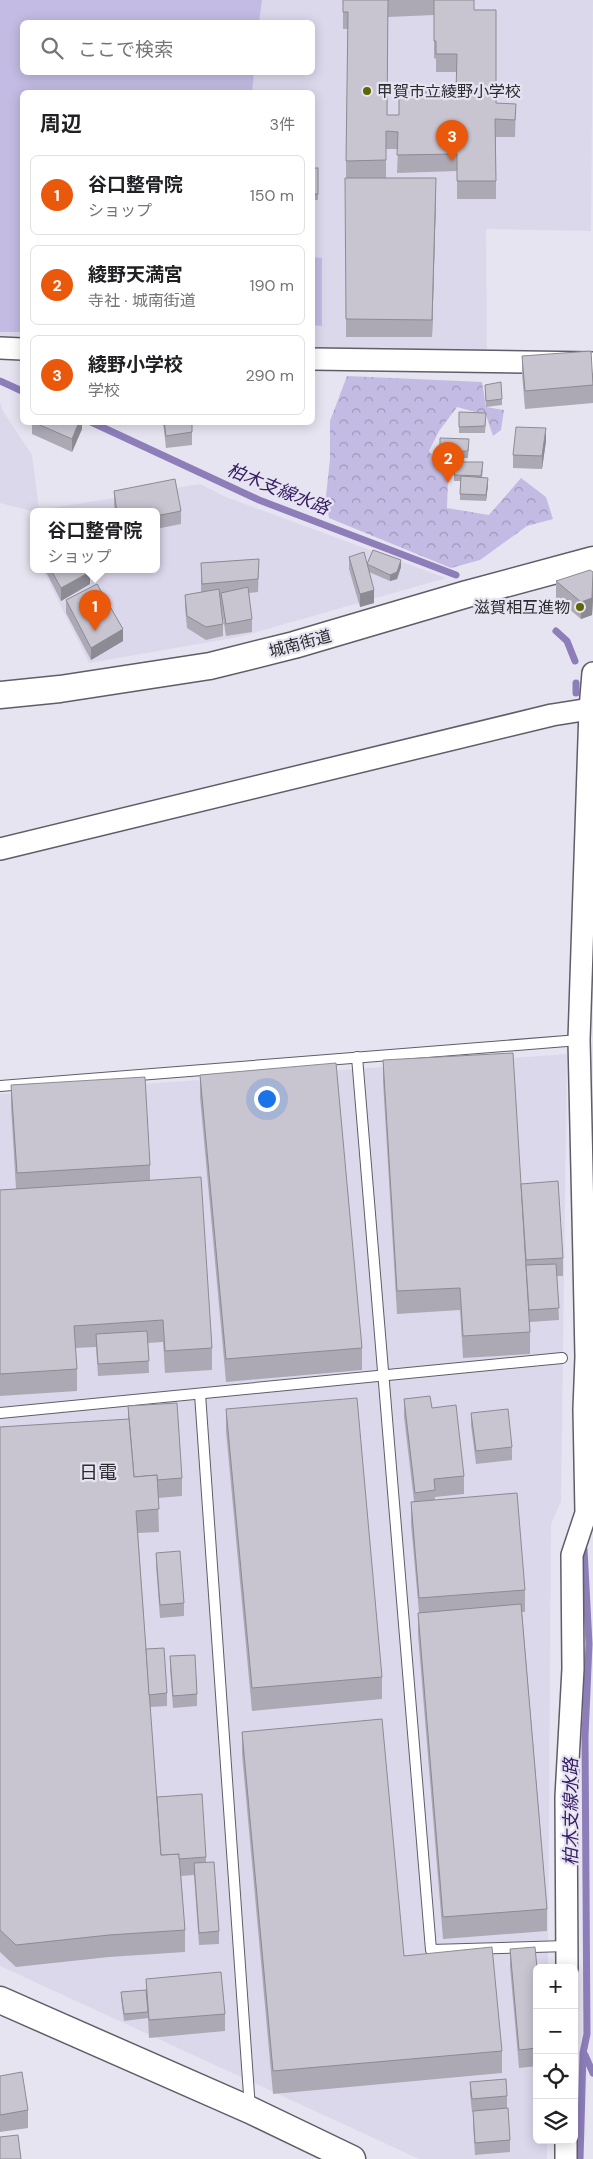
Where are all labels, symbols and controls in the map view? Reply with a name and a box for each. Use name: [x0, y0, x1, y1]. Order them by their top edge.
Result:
search box: [20, 20, 315, 75]
icon: search: [38, 34, 66, 62]
text: ここで検索: [78, 37, 173, 62]
place label: 甲賀市立綾野小学校: [377, 81, 521, 102]
marker: 甲賀市立綾野小学校: [361, 85, 373, 97]
text: 周辺: [40, 110, 82, 138]
text: 3件: [270, 114, 295, 135]
pin: 3: [436, 120, 468, 161]
text: 谷口整骨院: [88, 172, 183, 197]
text: 1: [54, 185, 60, 206]
text: 150 m: [250, 185, 294, 206]
text: ショップ: [88, 200, 152, 221]
text: 綾野天満宮: [88, 262, 183, 287]
text: 2: [52, 275, 62, 296]
text: 190 m: [250, 275, 294, 296]
text: 寺社 · 城南街道: [88, 290, 196, 311]
text: 綾野小学校: [88, 352, 183, 377]
text: 3: [52, 365, 62, 386]
text: 290 m: [245, 365, 294, 386]
text: 学校: [88, 380, 120, 401]
pin: 2: [432, 442, 464, 483]
water label: 柏木支線水路: [223, 458, 334, 521]
popup: [30, 508, 160, 573]
text: 谷口整骨院: [47, 518, 143, 543]
text: ショップ: [47, 546, 112, 567]
pin: 1: [79, 590, 111, 631]
place label: 滋賀相互進物: [474, 597, 570, 618]
marker: 滋賀相互進物: [574, 601, 586, 613]
street label: 城南街道: [266, 625, 334, 662]
your location: [254, 1086, 280, 1112]
district label: 日電: [79, 1460, 117, 1485]
water label: 柏木支線水路: [559, 1756, 583, 1866]
map controls: [533, 1964, 578, 2144]
button: +: [533, 1964, 578, 2009]
button: −: [533, 2009, 578, 2054]
button: locate: [533, 2054, 578, 2099]
button: layers: [533, 2099, 578, 2144]

